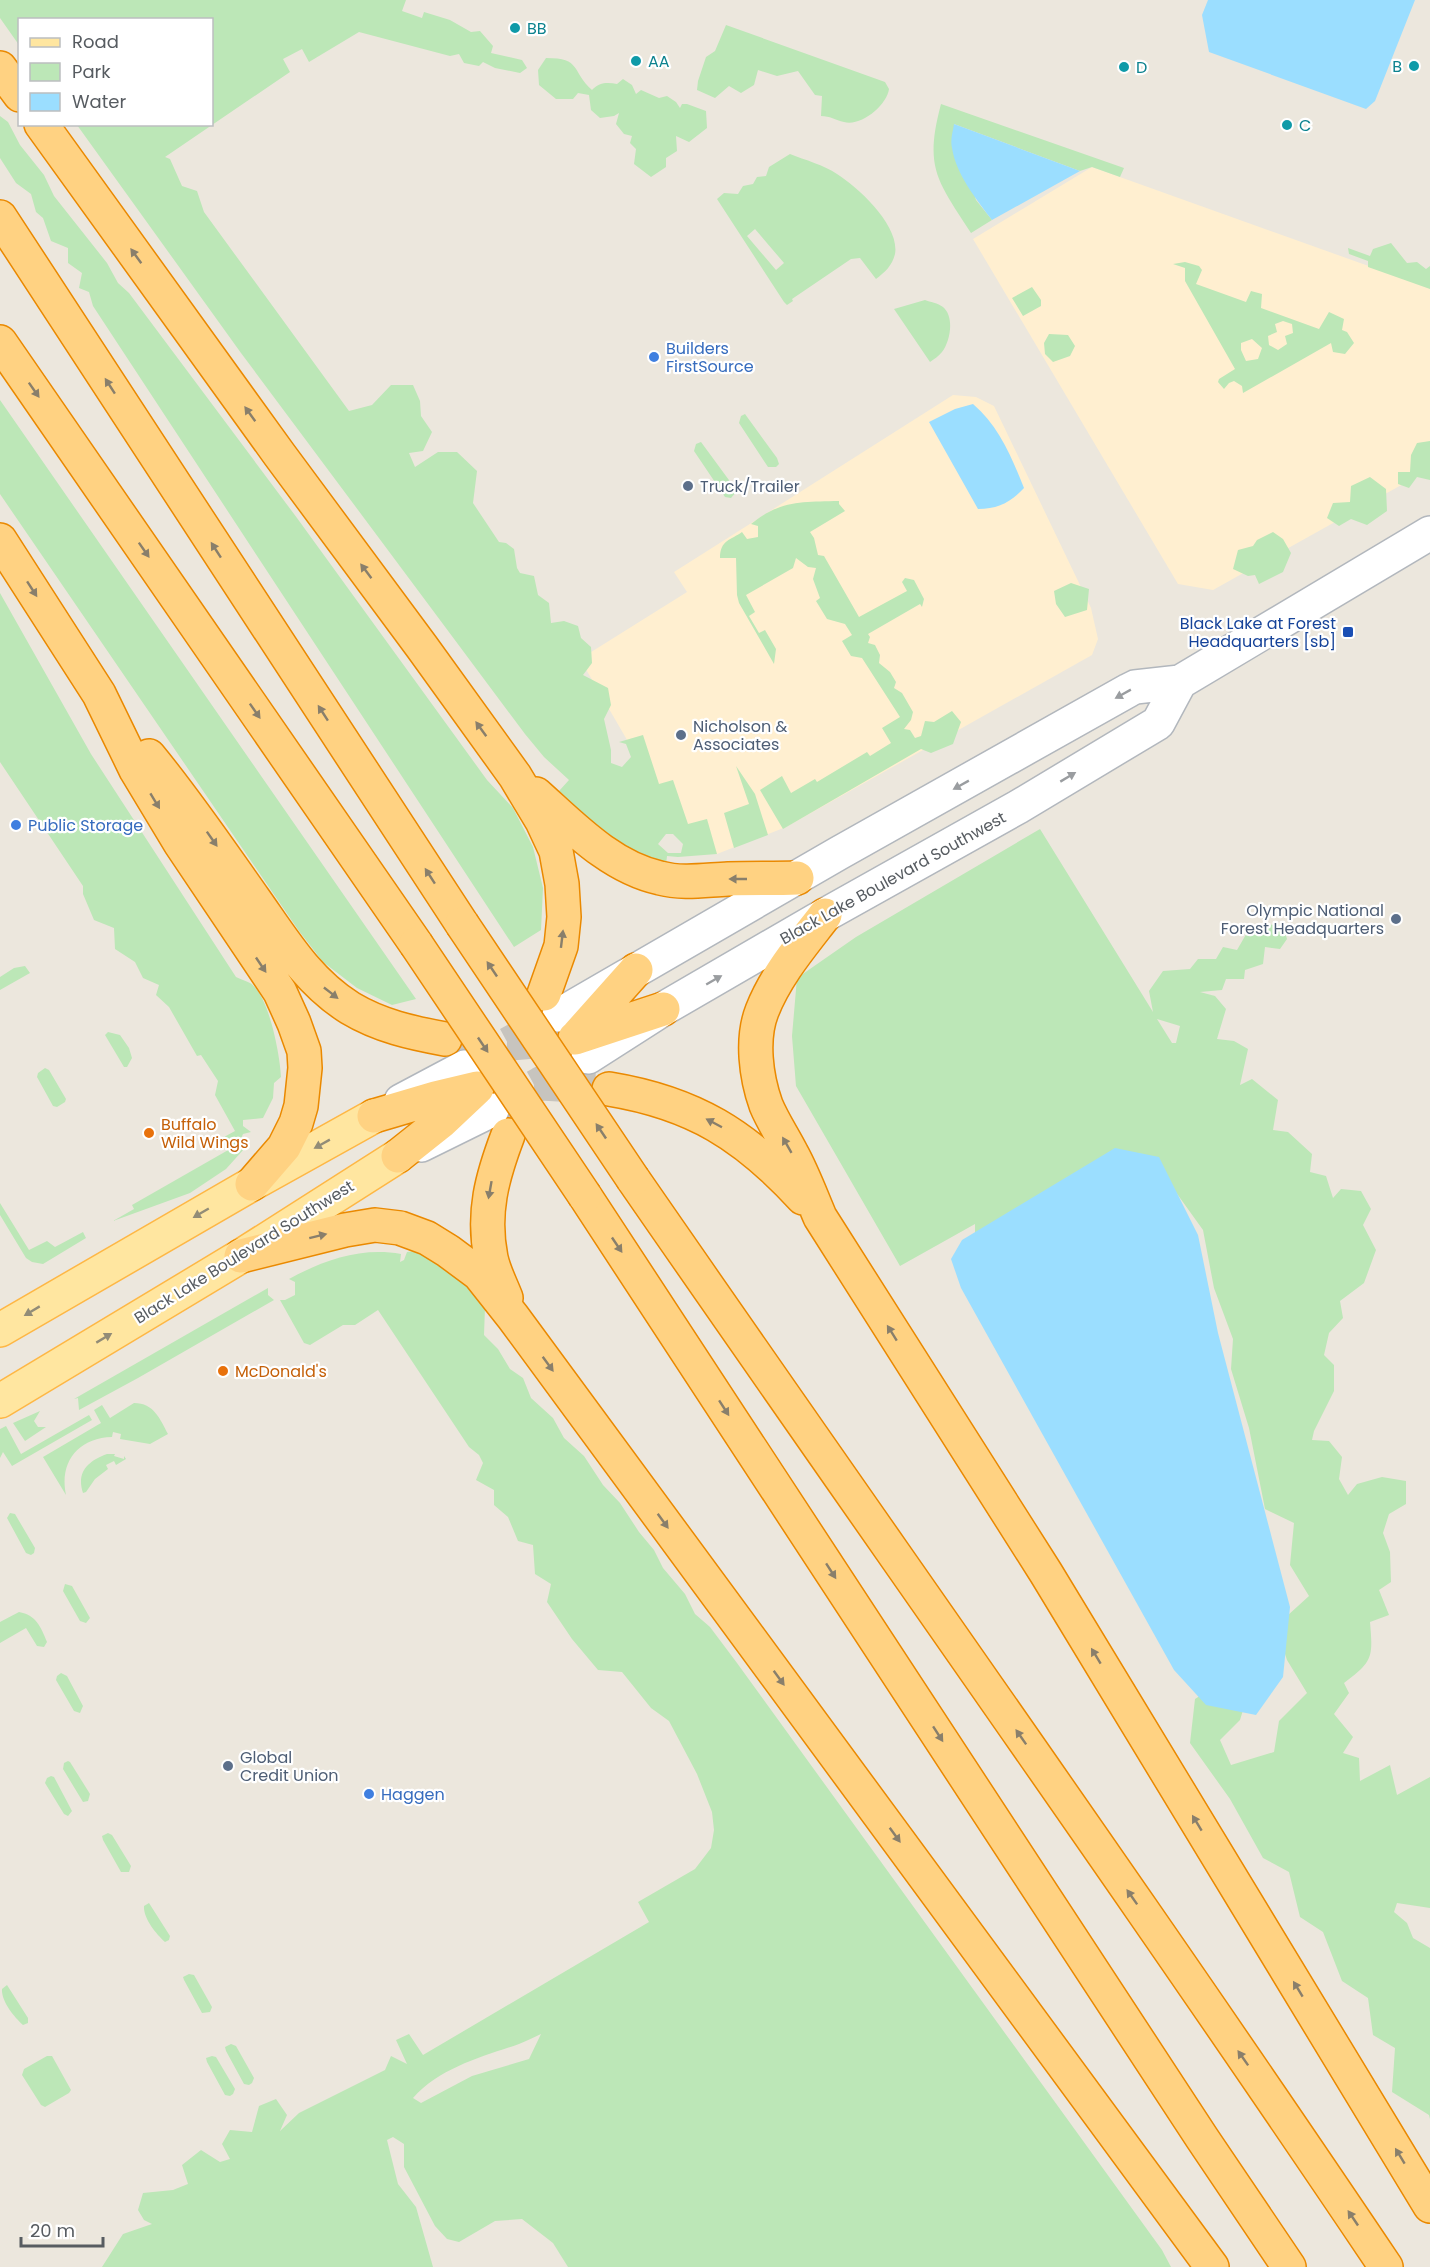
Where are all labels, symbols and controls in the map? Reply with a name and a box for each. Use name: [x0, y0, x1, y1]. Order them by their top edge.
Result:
place label: BB: [527, 17, 547, 40]
legend: [18, 18, 213, 126]
marker: BB: [508, 21, 522, 35]
text: Road: [72, 29, 119, 54]
place label: AA: [648, 50, 670, 73]
marker: AA: [629, 54, 643, 68]
place label: B: [1392, 55, 1402, 78]
place label: D: [1136, 56, 1147, 79]
text: Park: [72, 59, 111, 84]
marker: B: [1407, 59, 1421, 73]
marker: D: [1117, 60, 1131, 74]
text: Water: [72, 89, 126, 114]
place label: C: [1299, 114, 1311, 137]
marker: C: [1280, 118, 1294, 132]
one-way arrow: [130, 249, 142, 265]
place label: Builders FirstSource: [666, 337, 754, 378]
marker: Builders FirstSource: [647, 350, 661, 364]
one-way arrow: [105, 378, 116, 394]
one-way arrow: [28, 381, 40, 397]
one-way arrow: [244, 407, 256, 423]
place label: Truck/Trailer: [700, 475, 800, 498]
marker: Truck/Trailer: [681, 479, 695, 493]
one-way arrow: [138, 542, 150, 558]
one-way arrow: [211, 542, 222, 558]
one-way arrow: [360, 564, 372, 580]
one-way arrow: [26, 581, 37, 597]
place label: Black Lake at Forest Headquarters [sb]: [1180, 612, 1336, 653]
marker: Black Lake at Forest Headquarters [sb]: [1341, 625, 1355, 639]
one-way arrow: [1115, 689, 1132, 699]
one-way arrow: [249, 703, 260, 719]
one-way arrow: [318, 705, 329, 721]
place label: Nicholson & Associates: [693, 715, 787, 756]
one-way arrow: [475, 721, 487, 737]
marker: Nicholson & Associates: [674, 728, 688, 742]
one-way arrow: [1060, 772, 1077, 782]
one-way arrow: [953, 780, 970, 790]
one-way arrow: [150, 793, 161, 809]
street label: Black Lake Boulevard Southwest: [776, 806, 1010, 950]
place label: Public Storage: [28, 814, 143, 837]
marker: Public Storage: [9, 818, 23, 832]
one-way arrow: [206, 831, 218, 847]
one-way arrow: [424, 868, 436, 884]
one-way arrow: [729, 874, 748, 884]
place label: Olympic National Forest Headquarters: [1221, 899, 1384, 940]
marker: Olympic National Forest Headquarters: [1389, 912, 1403, 926]
one-way arrow: [557, 929, 566, 948]
one-way arrow: [256, 957, 267, 973]
one-way arrow: [486, 961, 498, 977]
one-way arrow: [706, 974, 722, 985]
one-way arrow: [323, 986, 339, 999]
one-way arrow: [477, 1037, 488, 1053]
place label: Buffalo Wild Wings: [161, 1113, 249, 1154]
one-way arrow: [705, 1119, 722, 1128]
one-way arrow: [595, 1123, 607, 1139]
marker: Buffalo Wild Wings: [142, 1126, 156, 1140]
one-way arrow: [782, 1136, 792, 1153]
one-way arrow: [314, 1139, 331, 1149]
street label: Black Lake Boulevard Southwest: [130, 1175, 358, 1329]
one-way arrow: [486, 1181, 495, 1200]
one-way arrow: [192, 1208, 209, 1218]
one-way arrow: [309, 1231, 327, 1241]
one-way arrow: [611, 1237, 622, 1253]
one-way arrow: [24, 1305, 40, 1316]
one-way arrow: [887, 1324, 898, 1341]
one-way arrow: [96, 1333, 113, 1343]
one-way arrow: [541, 1356, 553, 1371]
place label: McDonald's: [235, 1360, 327, 1383]
marker: McDonald's: [216, 1364, 230, 1378]
one-way arrow: [719, 1400, 730, 1416]
one-way arrow: [657, 1513, 669, 1528]
one-way arrow: [825, 1563, 836, 1579]
one-way arrow: [1091, 1648, 1102, 1664]
one-way arrow: [773, 1669, 785, 1685]
one-way arrow: [932, 1726, 943, 1742]
one-way arrow: [1015, 1729, 1027, 1745]
place label: Global Credit Union: [240, 1746, 339, 1787]
marker: Global Credit Union: [221, 1759, 235, 1773]
place label: Haggen: [381, 1783, 445, 1806]
marker: Haggen: [362, 1787, 376, 1801]
one-way arrow: [1192, 1815, 1203, 1831]
one-way arrow: [888, 1827, 900, 1842]
one-way arrow: [1127, 1889, 1138, 1905]
one-way arrow: [1293, 1981, 1304, 1998]
one-way arrow: [1237, 2050, 1249, 2066]
one-way arrow: [1394, 2148, 1405, 2164]
scale bar: [21, 2210, 104, 2248]
one-way arrow: [1347, 2211, 1359, 2227]
text: 20 m: [30, 2218, 75, 2243]

